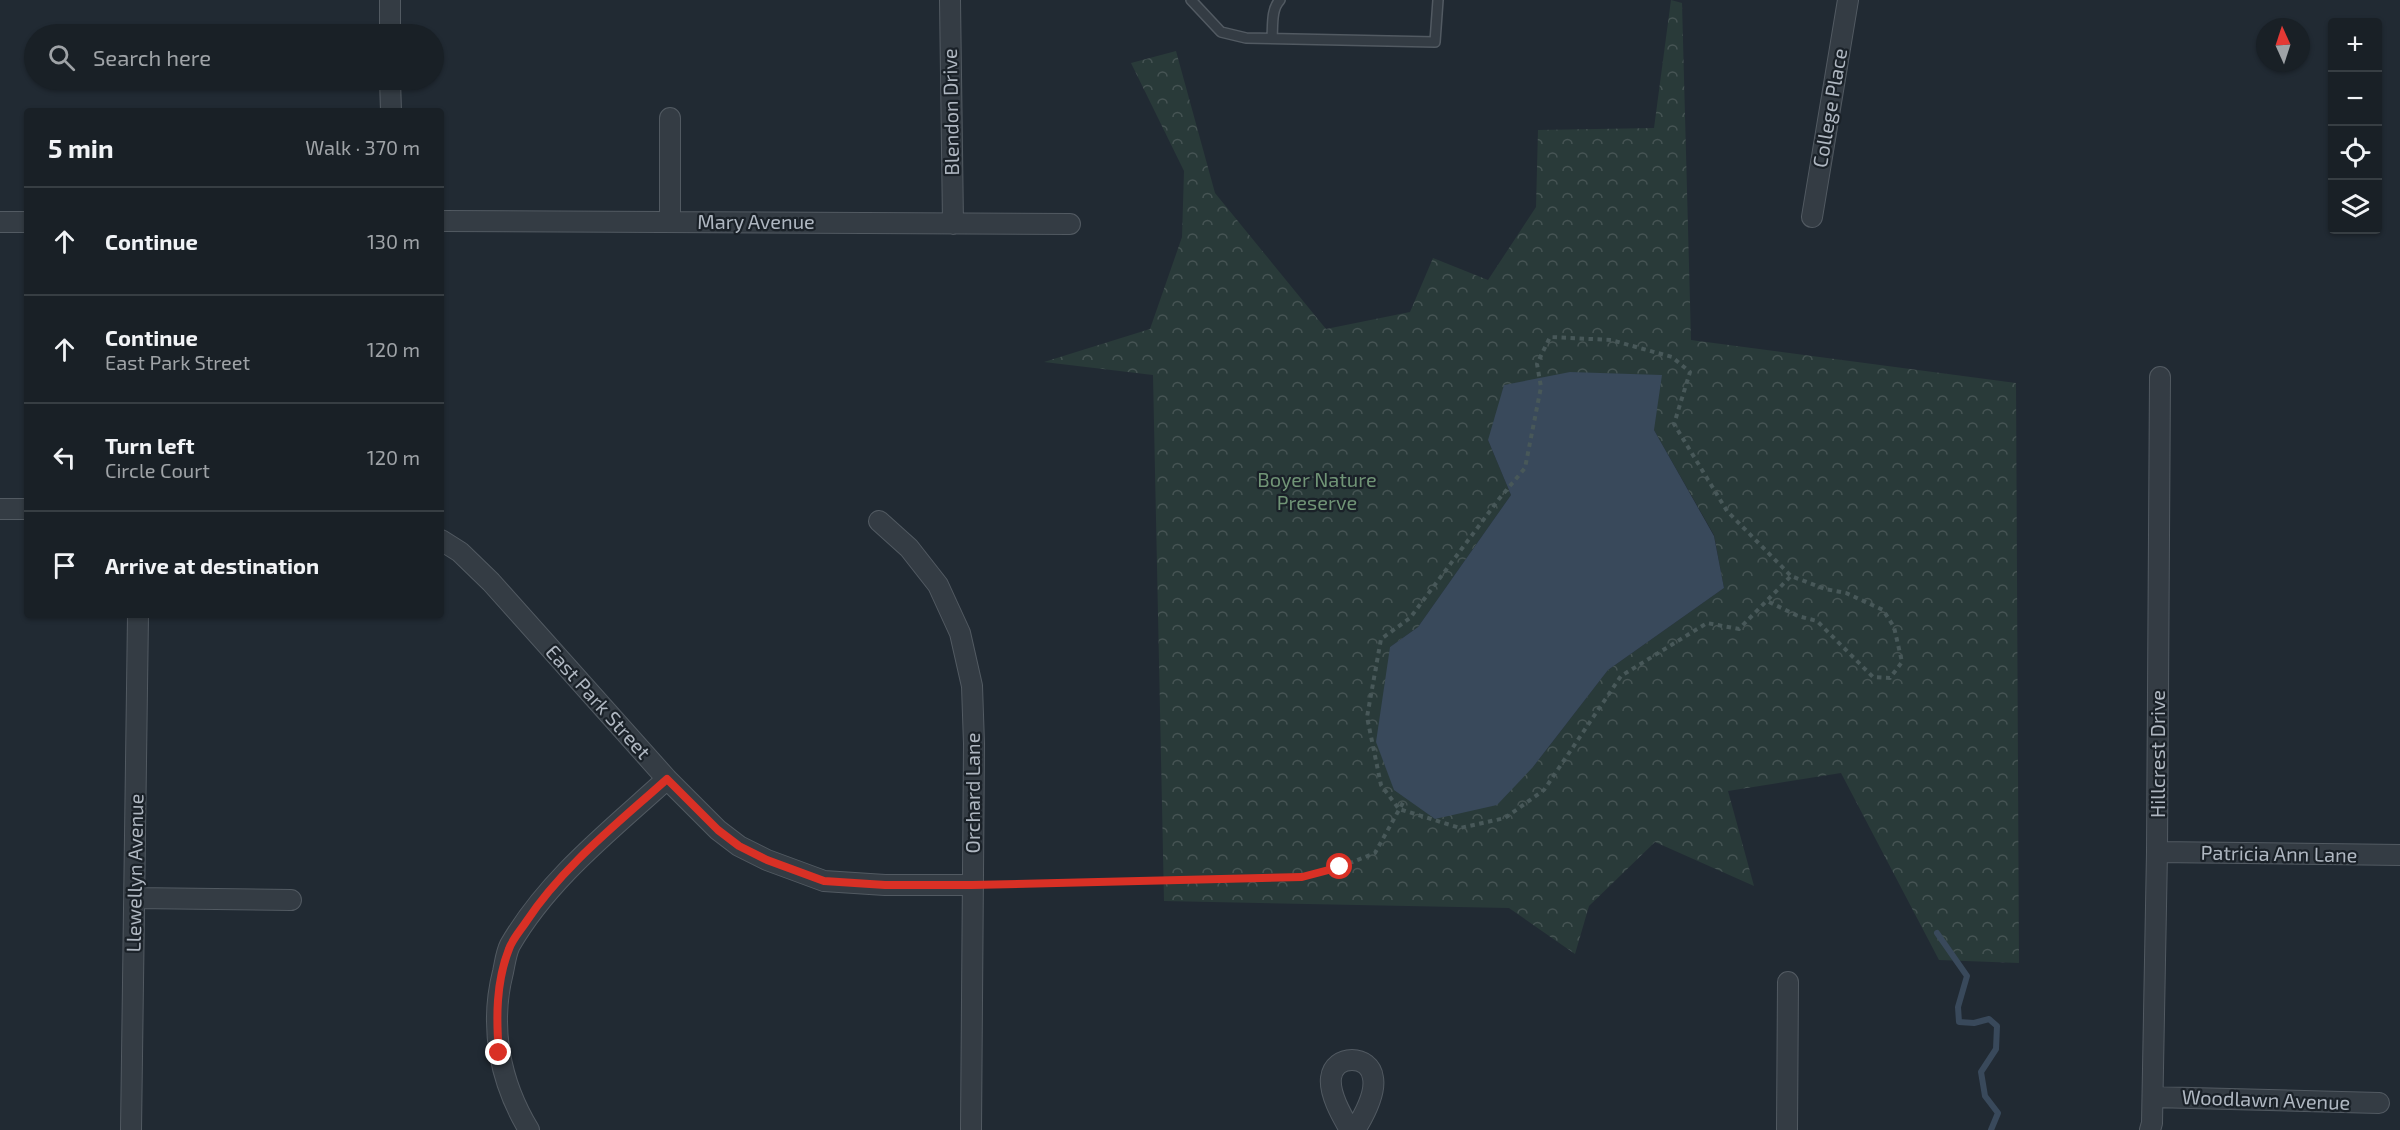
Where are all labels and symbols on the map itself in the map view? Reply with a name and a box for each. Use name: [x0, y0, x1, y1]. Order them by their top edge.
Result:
north arrow: [2256, 18, 2310, 72]
street label: College Place: [1807, 46, 1851, 169]
street label: Blendon Drive: [937, 48, 963, 176]
street label: Mary Avenue: [697, 209, 815, 233]
park label: Boyer Nature Preserve: [1257, 467, 1377, 514]
street label: East Park Street: [541, 639, 656, 764]
street label: Hillcrest Drive: [2145, 690, 2169, 818]
street label: Orchard Lane: [960, 733, 984, 853]
street label: Llewellyn Avenue: [121, 793, 147, 953]
street label: Patricia Ann Lane: [2200, 840, 2358, 866]
route start: [1326, 853, 1352, 879]
route end: [485, 1039, 511, 1065]
street label: Woodlawn Avenue: [2181, 1084, 2351, 1114]

